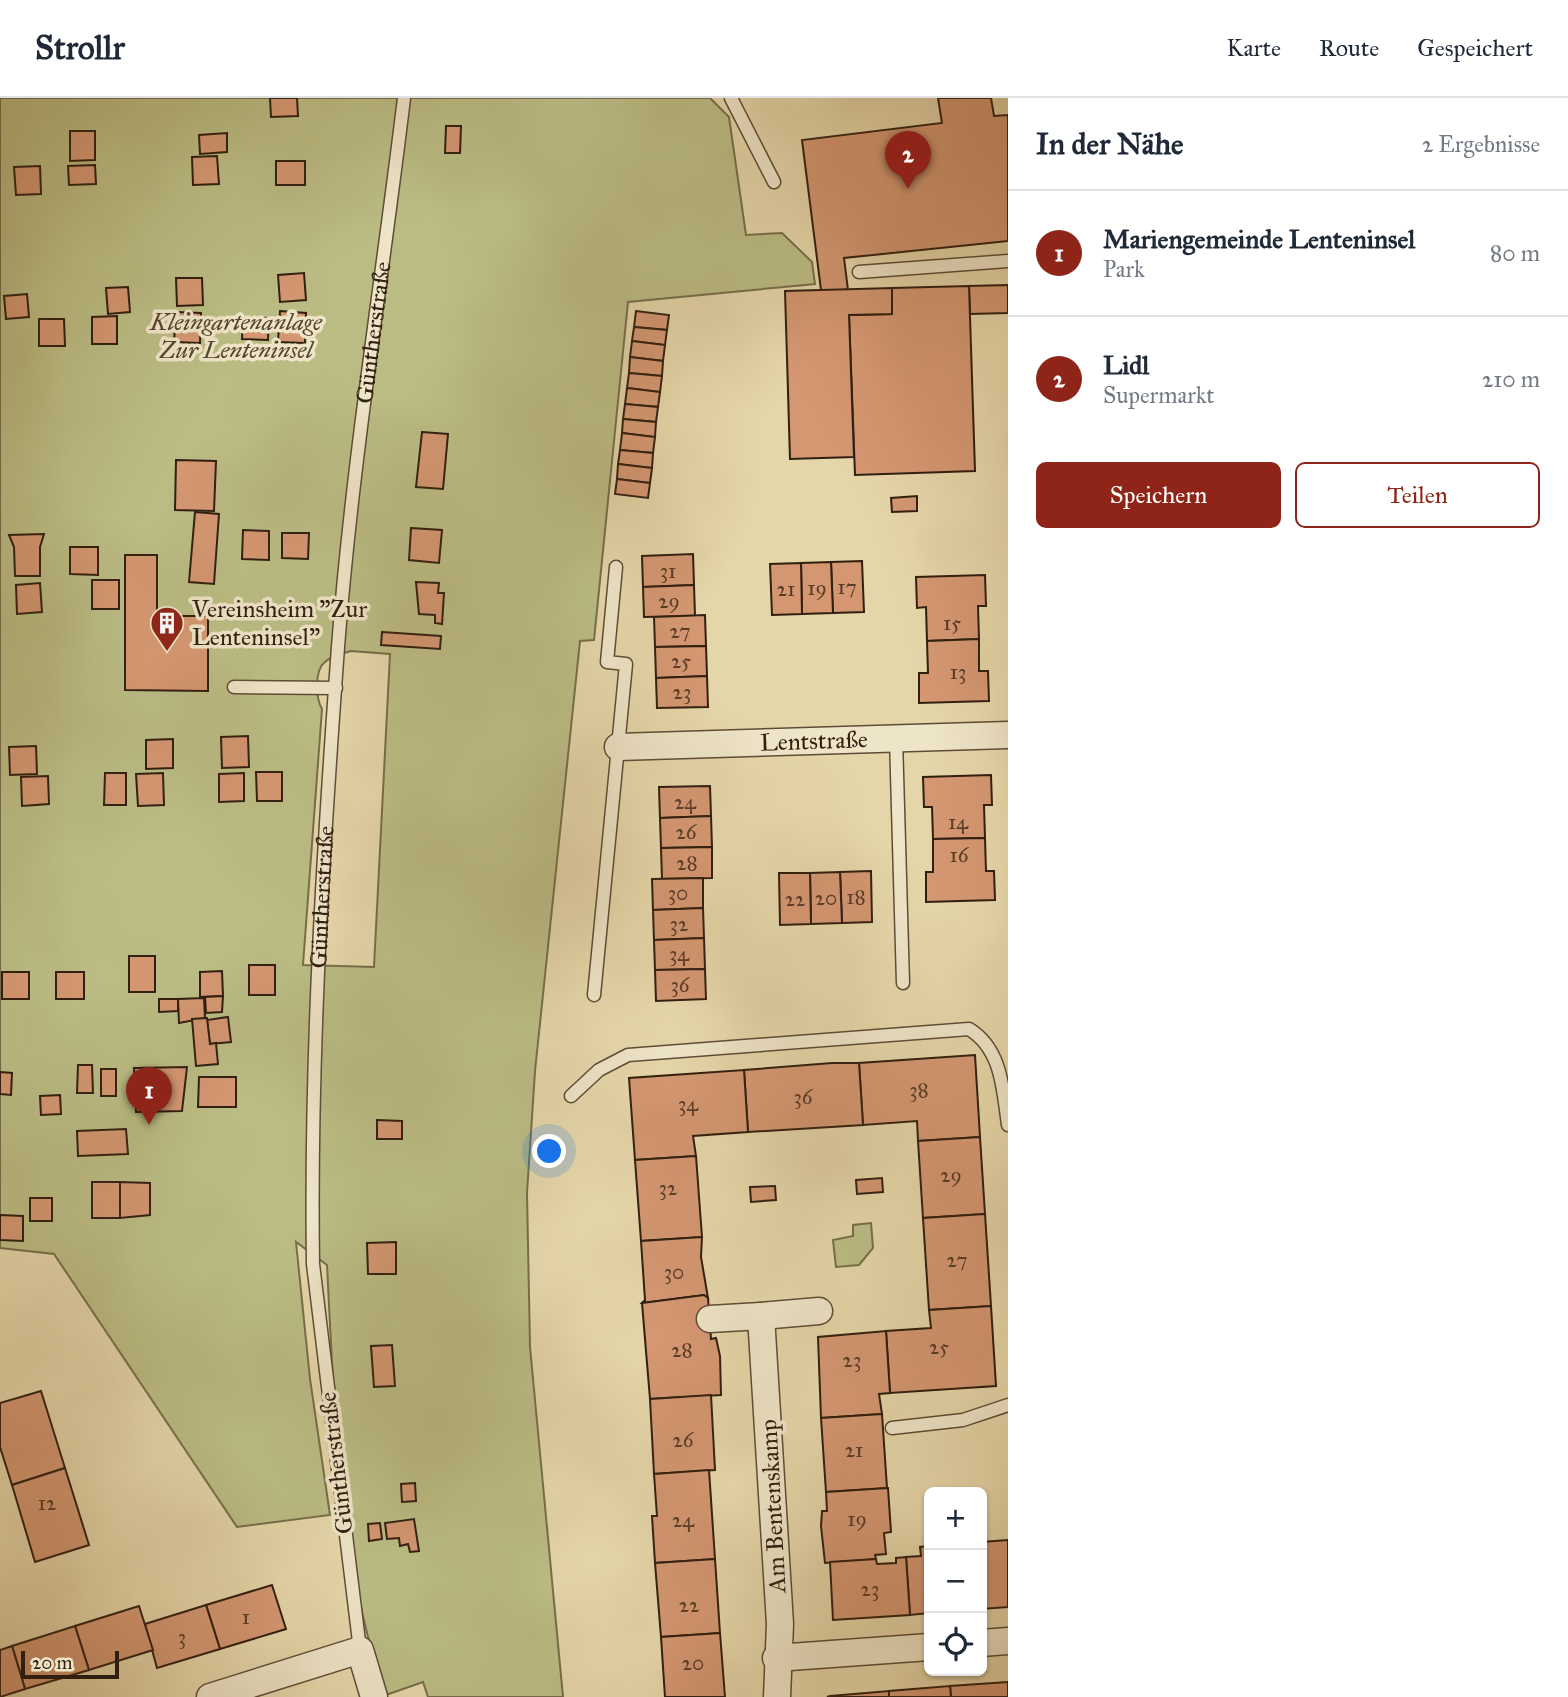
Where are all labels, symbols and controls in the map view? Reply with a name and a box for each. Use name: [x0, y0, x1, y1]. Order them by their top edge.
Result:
text: Strollr: [35, 28, 125, 68]
text: Karte: [1226, 33, 1281, 63]
text: Route: [1319, 33, 1379, 63]
text: Gespeichert: [1417, 33, 1533, 63]
text: In der Nähe: [1036, 126, 1184, 162]
text: 2 Ergebnisse: [1422, 130, 1540, 158]
pin: 2: [885, 131, 931, 189]
text: Mariengemeinde Lenteninsel: [1103, 223, 1415, 255]
text: 1: [1054, 239, 1064, 267]
text: 80 m: [1490, 239, 1540, 267]
text: Park: [1103, 255, 1145, 283]
street label: Güntherstraße: [349, 260, 398, 405]
park label: Kleingartenanlage Zur Lenteninsel: [149, 307, 323, 365]
text: Lidl: [1103, 349, 1149, 381]
text: 2: [1053, 365, 1065, 393]
text: 210 m: [1482, 365, 1540, 393]
text: Supermarkt: [1103, 381, 1214, 409]
button: Speichern: [1036, 462, 1281, 528]
button: Teilen: [1295, 462, 1540, 528]
house number: 31: [660, 558, 676, 584]
house number: 17: [837, 574, 857, 600]
house number: 19: [807, 575, 827, 601]
house number: 21: [777, 576, 795, 602]
house number: 29: [658, 588, 680, 614]
place label: Vereinsheim "Zur Lenteninsel": [191, 594, 367, 652]
building icon: Vereinsheim "Zur Lenteninsel": [148, 604, 186, 653]
house number: 15: [943, 610, 961, 636]
house number: 27: [670, 618, 691, 644]
house number: 25: [671, 648, 691, 674]
house number: 13: [950, 659, 966, 685]
house number: 23: [673, 679, 691, 705]
street label: Lentstraße: [759, 724, 868, 758]
house number: 24: [674, 789, 697, 815]
house number: 14: [948, 809, 969, 835]
house number: 26: [675, 819, 698, 845]
street label: Güntherstraße: [303, 825, 341, 969]
house number: 16: [949, 842, 970, 868]
house number: 28: [676, 850, 698, 876]
house number: 30: [668, 880, 688, 906]
house number: 18: [846, 884, 866, 910]
house number: 20: [815, 885, 837, 911]
house number: 22: [785, 886, 806, 912]
house number: 32: [670, 911, 689, 937]
house number: 34: [669, 941, 690, 967]
house number: 36: [670, 972, 691, 998]
pin: 1: [126, 1067, 172, 1125]
house number: 38: [909, 1077, 929, 1103]
house number: 36: [793, 1084, 814, 1110]
house number: 34: [678, 1091, 699, 1117]
your location: [532, 1134, 566, 1168]
house number: 29: [940, 1162, 962, 1188]
house number: 32: [659, 1175, 678, 1201]
house number: 27: [947, 1247, 968, 1273]
house number: 30: [664, 1259, 684, 1285]
house number: 25: [929, 1334, 949, 1360]
house number: 28: [671, 1337, 693, 1363]
house number: 23: [843, 1347, 861, 1373]
street label: Güntherstraße: [312, 1390, 360, 1536]
street label: Am Bentenskamp: [753, 1418, 793, 1595]
house number: 26: [672, 1427, 695, 1453]
house number: 21: [845, 1437, 863, 1463]
map controls: [924, 1487, 987, 1676]
button: +: [924, 1487, 987, 1550]
house number: 12: [38, 1490, 57, 1516]
house number: 19: [847, 1506, 867, 1532]
house number: 24: [672, 1507, 695, 1533]
button: −: [924, 1550, 987, 1613]
house number: 23: [861, 1576, 879, 1602]
house number: 22: [679, 1592, 700, 1618]
house number: 1: [242, 1604, 250, 1630]
button: locate: [924, 1613, 987, 1676]
house number: 3: [178, 1624, 186, 1650]
scale bar: [21, 1648, 119, 1680]
house number: 20: [682, 1650, 704, 1676]
text: 20 m: [32, 1651, 73, 1674]

